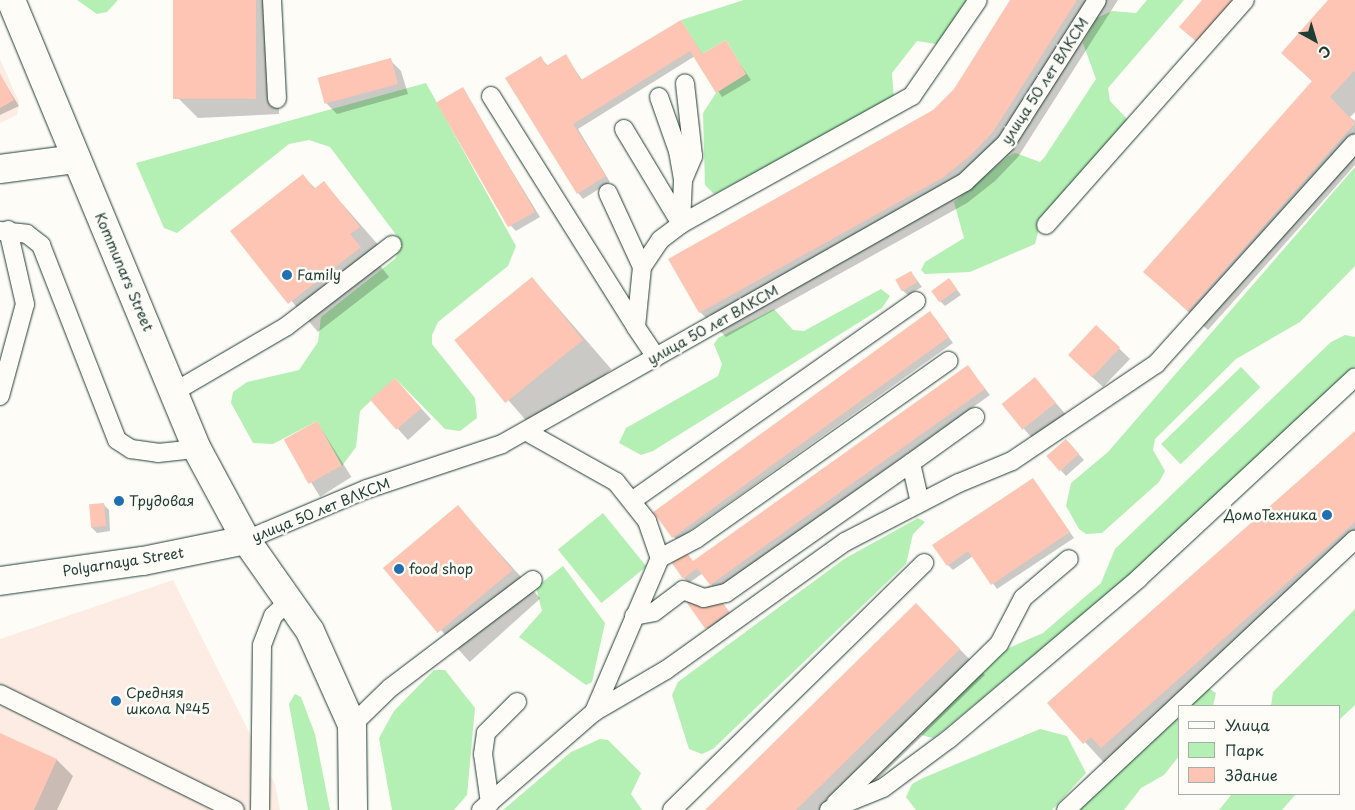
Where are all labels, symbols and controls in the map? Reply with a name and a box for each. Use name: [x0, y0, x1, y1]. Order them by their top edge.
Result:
street label: улица 50 лет ВЛКСМ: [998, 14, 1092, 148]
north arrow: [1290, 15, 1340, 65]
text: С: [1314, 41, 1335, 64]
street label: Kommunars Street: [92, 211, 156, 333]
place label: Family: [297, 267, 341, 283]
marker: Family: [281, 269, 293, 281]
street label: улица 50 лет ВЛКСМ: [644, 282, 782, 368]
street label: улица 50 лет ВЛКСМ: [249, 474, 393, 546]
place label: Трудовая: [129, 493, 194, 509]
marker: Трудовая: [113, 495, 125, 507]
place label: ДомоТехника: [1224, 507, 1317, 523]
marker: ДомоТехника: [1321, 509, 1333, 521]
street label: Polyarnaya Street: [61, 544, 185, 580]
place label: food shop: [409, 561, 474, 577]
marker: food shop: [393, 563, 405, 575]
place label: Средняя школа №45: [126, 685, 210, 718]
marker: Средняя школа №45: [110, 695, 122, 707]
legend: [1178, 705, 1340, 795]
text: Улица: [1225, 713, 1270, 736]
text: Парк: [1225, 738, 1264, 761]
text: Здание: [1225, 763, 1278, 786]

